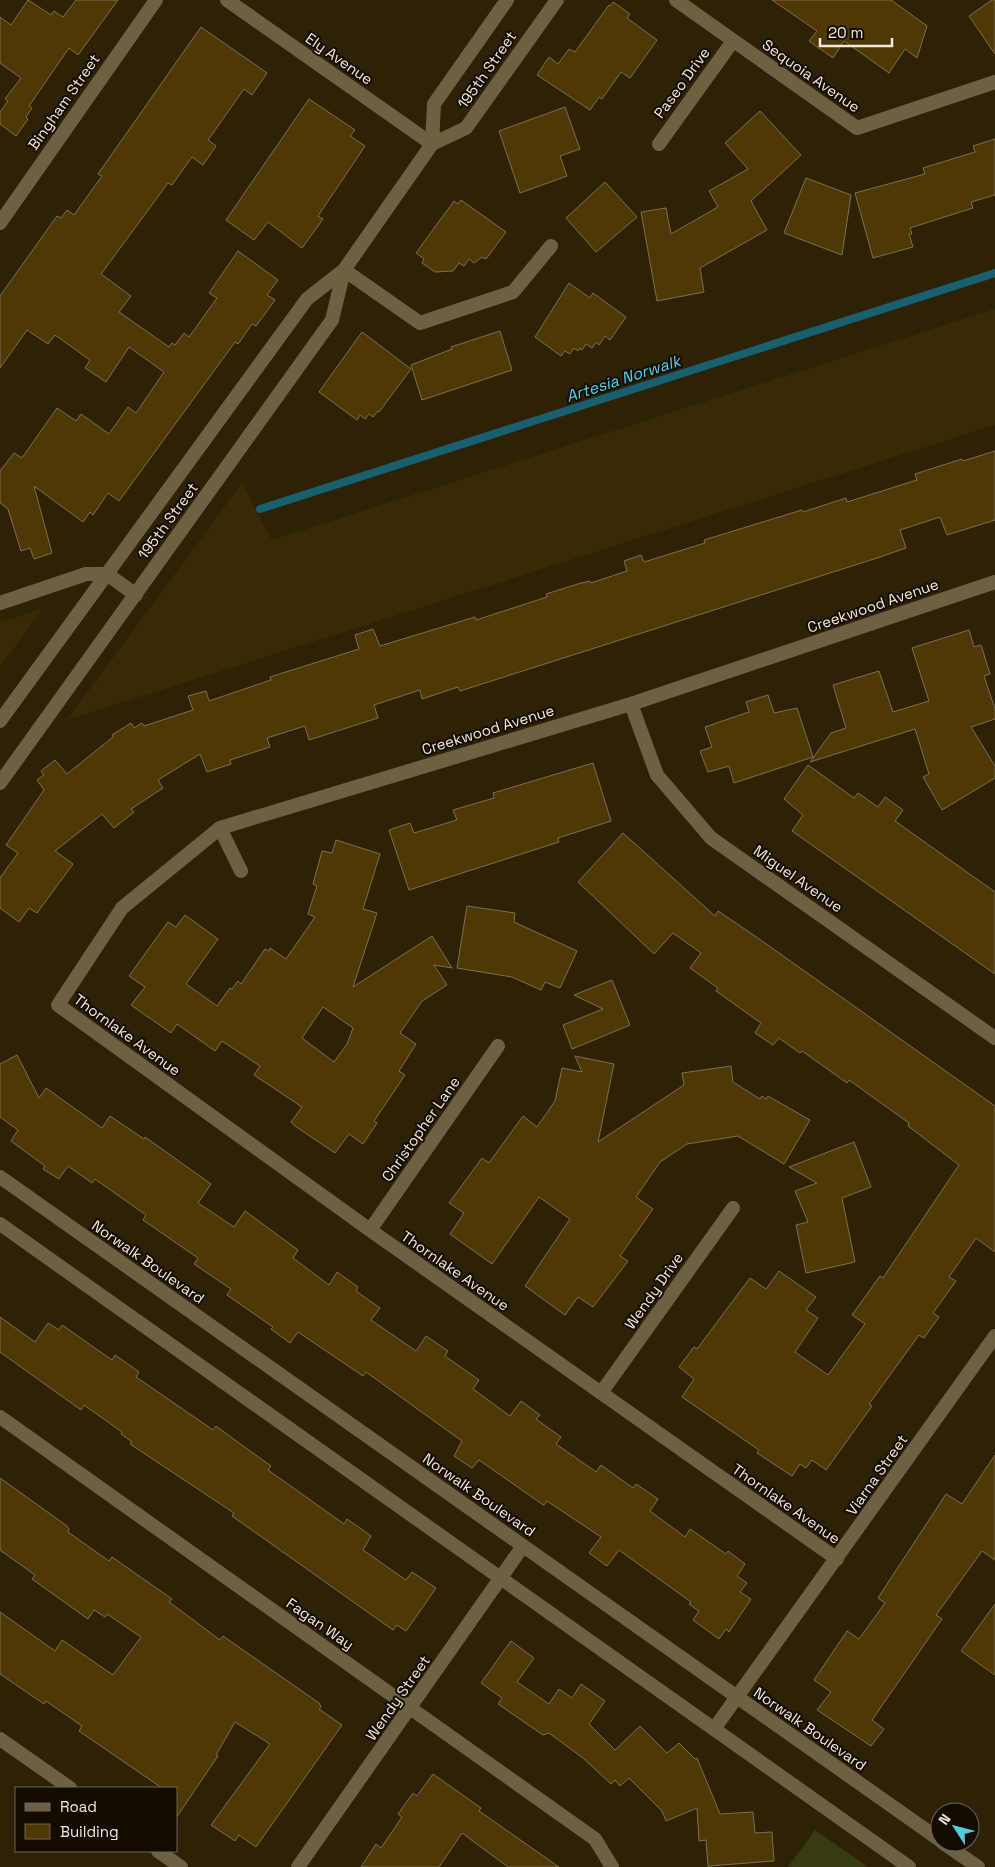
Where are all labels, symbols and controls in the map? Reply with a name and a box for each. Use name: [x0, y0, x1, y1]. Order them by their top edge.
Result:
scale bar: [820, 15, 892, 47]
text: 20 m: [828, 23, 863, 42]
street label: 195th Street: [453, 27, 520, 112]
street label: Ely Avenue: [302, 28, 377, 89]
street label: Sequoia Avenue: [759, 35, 864, 116]
street label: Paseo Drive: [649, 43, 714, 122]
street label: Bingham Street: [23, 50, 104, 153]
water label: Artesia Norwalk: [563, 349, 685, 407]
street label: 195th Street: [133, 479, 202, 563]
street label: Creekwood Avenue: [805, 574, 941, 637]
street label: Creekwood Avenue: [419, 700, 557, 759]
street label: Miguel Avenue: [750, 841, 847, 916]
street label: Thornlake Avenue: [70, 989, 185, 1080]
street label: Christopher Lane: [377, 1072, 464, 1185]
street label: Norwalk Boulevard: [88, 1216, 208, 1308]
street label: Thornlake Avenue: [398, 1226, 513, 1315]
street label: Wendy Drive: [620, 1248, 687, 1333]
street label: Viarna Street: [842, 1430, 912, 1519]
street label: Norwalk Boulevard: [419, 1449, 539, 1541]
street label: Thornlake Avenue: [729, 1459, 844, 1548]
street label: Fagan Way: [283, 1593, 358, 1654]
street label: Wendy Street: [361, 1651, 434, 1744]
street label: Norwalk Boulevard: [750, 1683, 870, 1775]
legend: [15, 1787, 178, 1852]
text: Road: [60, 1797, 97, 1816]
north arrow: [930, 1802, 980, 1852]
text: N: [934, 1810, 955, 1828]
text: Building: [60, 1822, 119, 1841]

